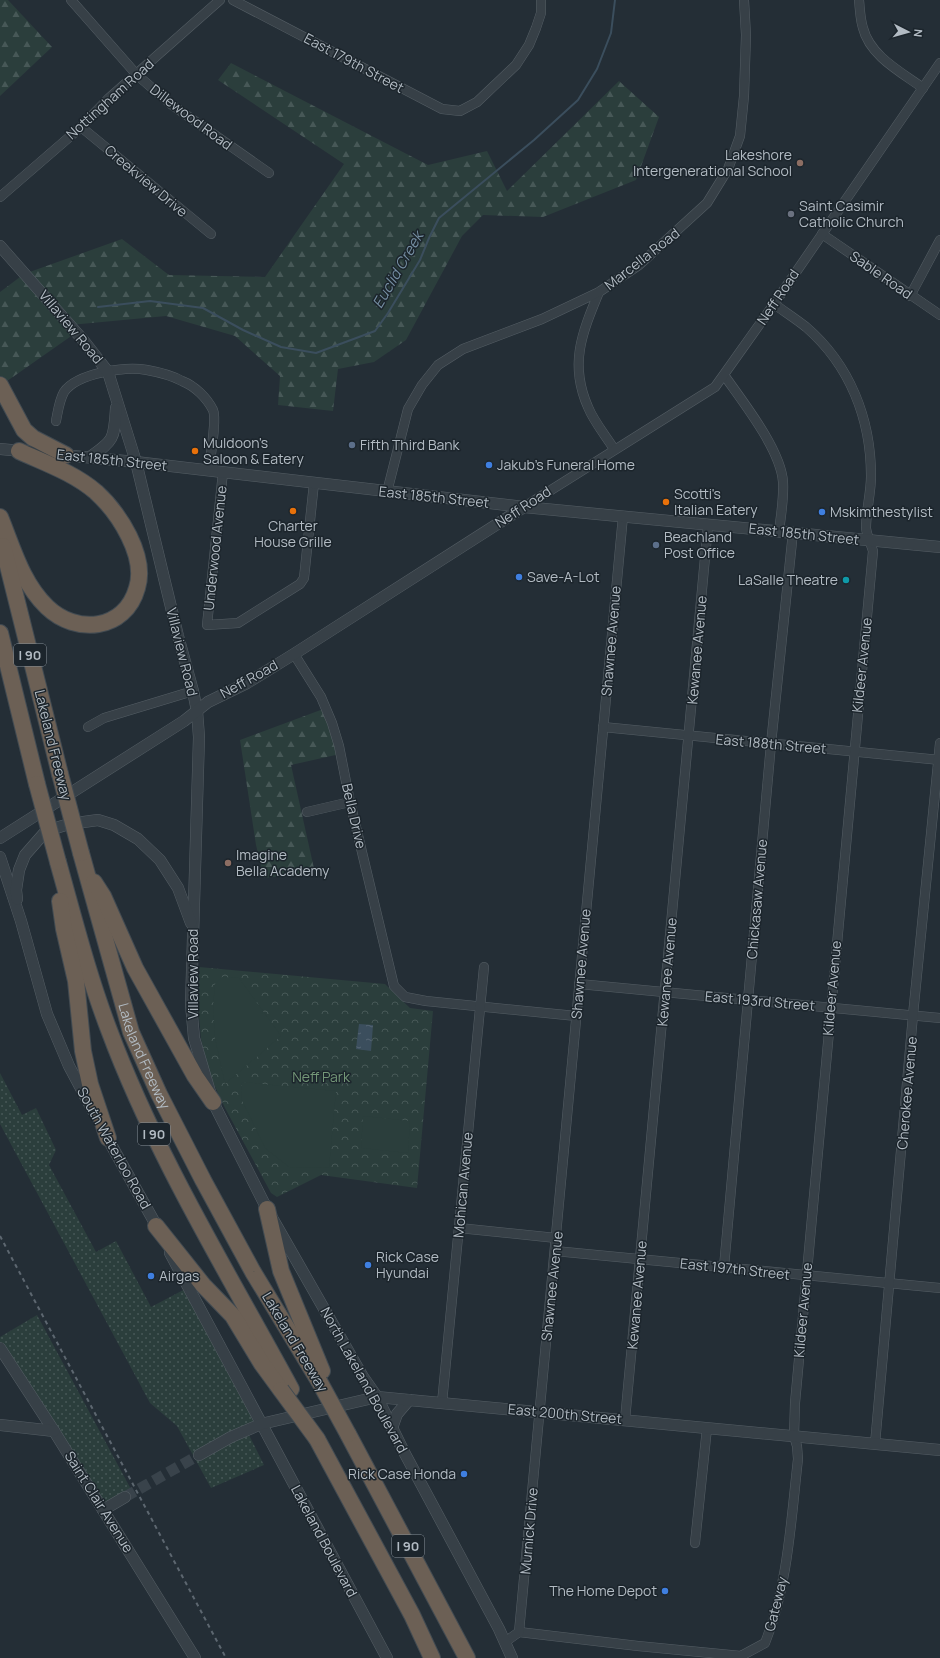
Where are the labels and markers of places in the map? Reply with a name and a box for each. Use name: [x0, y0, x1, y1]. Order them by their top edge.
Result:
place label: Lakeshore Intergenerational School: [633, 145, 792, 180]
marker: Lakeshore Intergenerational School: [795, 158, 805, 168]
place label: Saint Casimir Catholic Church: [799, 196, 904, 231]
marker: Saint Casimir Catholic Church: [786, 209, 796, 219]
place label: Muldoon's Saloon & Eatery: [203, 433, 304, 468]
place label: Fifth Third Bank: [360, 435, 461, 454]
marker: Fifth Third Bank: [347, 440, 357, 450]
marker: Muldoon's Saloon & Eatery: [190, 446, 200, 456]
place label: Jakub's Funeral Home: [497, 455, 635, 474]
marker: Jakub's Funeral Home: [484, 460, 494, 470]
place label: Scotti's Italian Eatery: [674, 484, 758, 519]
marker: Scotti's Italian Eatery: [661, 497, 671, 507]
place label: Mskimthestylist: [830, 502, 933, 521]
marker: Charter House Grille: [288, 506, 298, 516]
marker: Mskimthestylist: [817, 507, 827, 517]
place label: Charter House Grille: [254, 516, 332, 551]
place label: Beachland Post Office: [664, 527, 735, 562]
marker: Beachland Post Office: [651, 540, 661, 550]
place label: Save-A-Lot: [527, 567, 600, 586]
place label: LaSalle Theatre: [738, 570, 838, 589]
marker: Save-A-Lot: [514, 572, 524, 582]
marker: LaSalle Theatre: [841, 575, 851, 585]
place label: Imagine Bella Academy: [236, 845, 330, 880]
marker: Imagine Bella Academy: [223, 858, 233, 868]
place label: Rick Case Hyundai: [376, 1247, 439, 1282]
marker: Rick Case Hyundai: [363, 1260, 373, 1270]
place label: Airgas: [159, 1266, 199, 1285]
marker: Airgas: [146, 1271, 156, 1281]
place label: Rick Case Honda: [348, 1464, 456, 1483]
marker: Rick Case Honda: [459, 1469, 469, 1479]
place label: The Home Depot: [549, 1581, 657, 1600]
marker: The Home Depot: [660, 1586, 670, 1596]

